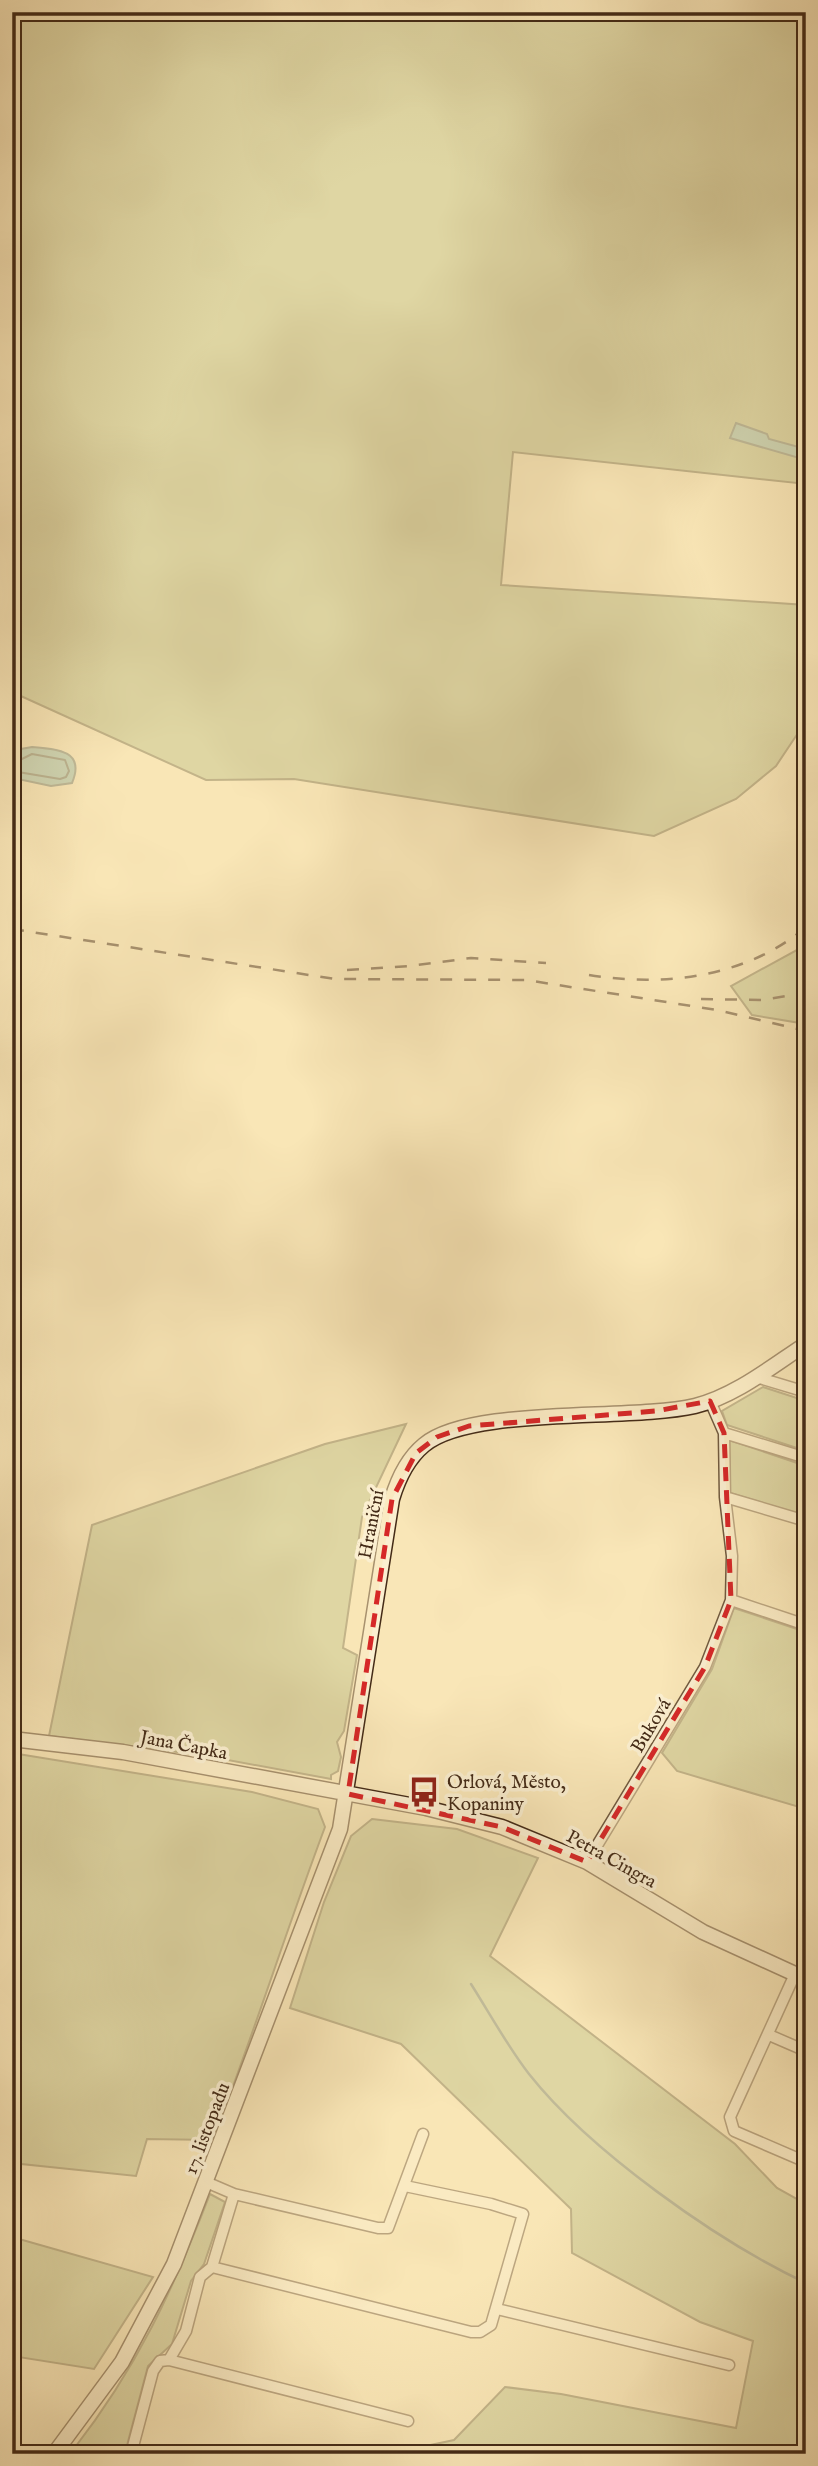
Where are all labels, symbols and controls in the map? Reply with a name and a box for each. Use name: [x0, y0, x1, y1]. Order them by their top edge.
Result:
street label: Hraniční: [354, 1486, 391, 1561]
street label: Buková: [626, 1694, 678, 1758]
street label: Jana Čapka: [136, 1724, 230, 1766]
place label: Orlová, Město, Kopaniny: [447, 1771, 566, 1817]
bus stop icon: Orlová, Město, Kopaniny: [407, 1775, 441, 1809]
street label: Petra Cingra: [562, 1825, 661, 1895]
street label: 17. listopadu: [179, 2079, 236, 2178]

